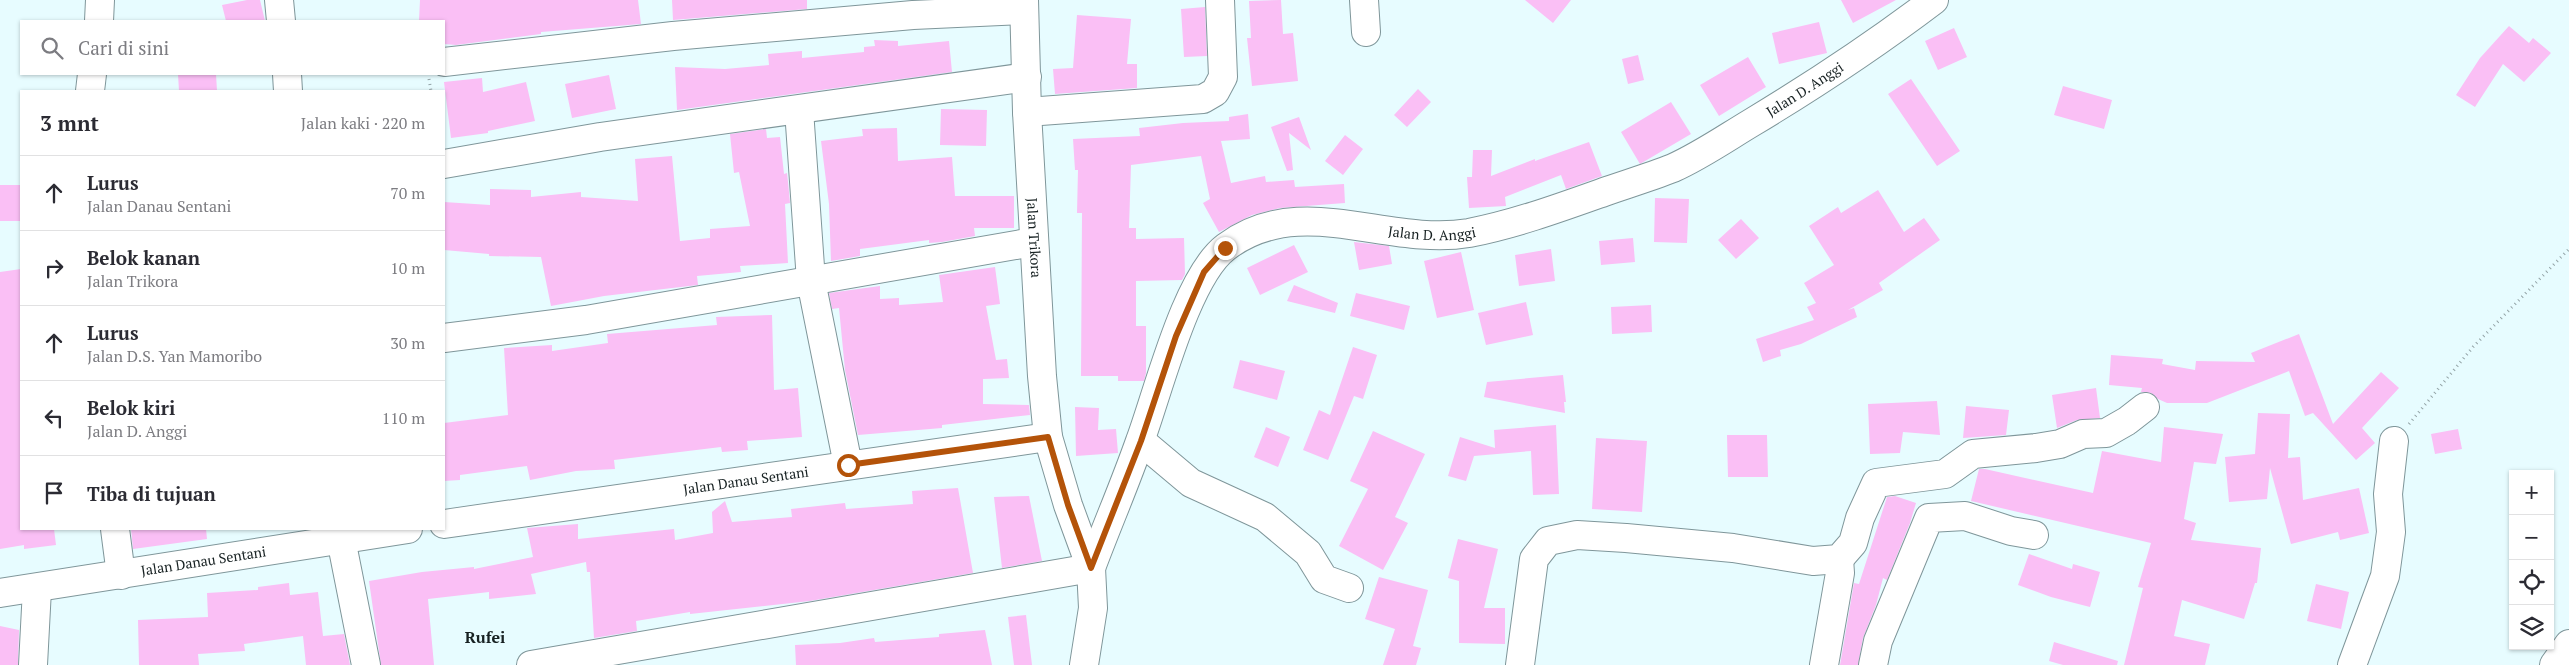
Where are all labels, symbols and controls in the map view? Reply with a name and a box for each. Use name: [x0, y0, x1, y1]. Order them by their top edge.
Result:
search box: [20, 20, 445, 75]
icon: search: [38, 34, 66, 62]
text: Cari di sini: [78, 35, 169, 60]
street label: Jalan D. Anggi: [1762, 57, 1847, 121]
text: 3 mnt: [40, 109, 99, 137]
text: Jalan kaki · 220 m: [301, 112, 425, 134]
text: Lurus: [87, 170, 139, 195]
icon: ahead: [40, 179, 68, 207]
text: 70 m: [390, 182, 425, 204]
text: Jalan Danau Sentani: [87, 195, 231, 217]
street label: Jalan Trikora: [1023, 197, 1046, 278]
street label: Jalan D. Anggi: [1387, 221, 1477, 244]
route end: [1214, 237, 1237, 260]
text: Belok kanan: [87, 245, 200, 270]
icon: right: [40, 254, 68, 282]
text: 10 m: [390, 257, 425, 279]
text: Jalan Trikora: [87, 270, 178, 292]
text: Lurus: [87, 320, 139, 345]
icon: ahead: [40, 329, 68, 357]
text: 30 m: [390, 332, 425, 354]
text: Jalan D.S. Yan Mamoribo: [87, 345, 262, 367]
text: Belok kiri: [87, 395, 175, 420]
icon: left: [40, 404, 68, 432]
text: 110 m: [382, 407, 425, 429]
text: Jalan D. Anggi: [87, 420, 187, 442]
route start: [837, 454, 860, 477]
street label: Jalan Danau Sentani: [682, 462, 810, 498]
map controls: [2509, 470, 2554, 650]
button: +: [2509, 470, 2554, 515]
icon: arrive: [40, 479, 68, 507]
text: Tiba di tujuan: [87, 481, 216, 506]
button: −: [2509, 515, 2554, 560]
street label: Jalan Danau Sentani: [139, 541, 267, 580]
button: locate: [2509, 560, 2554, 605]
button: layers: [2509, 605, 2554, 650]
district label: Rufei: [465, 626, 505, 648]

